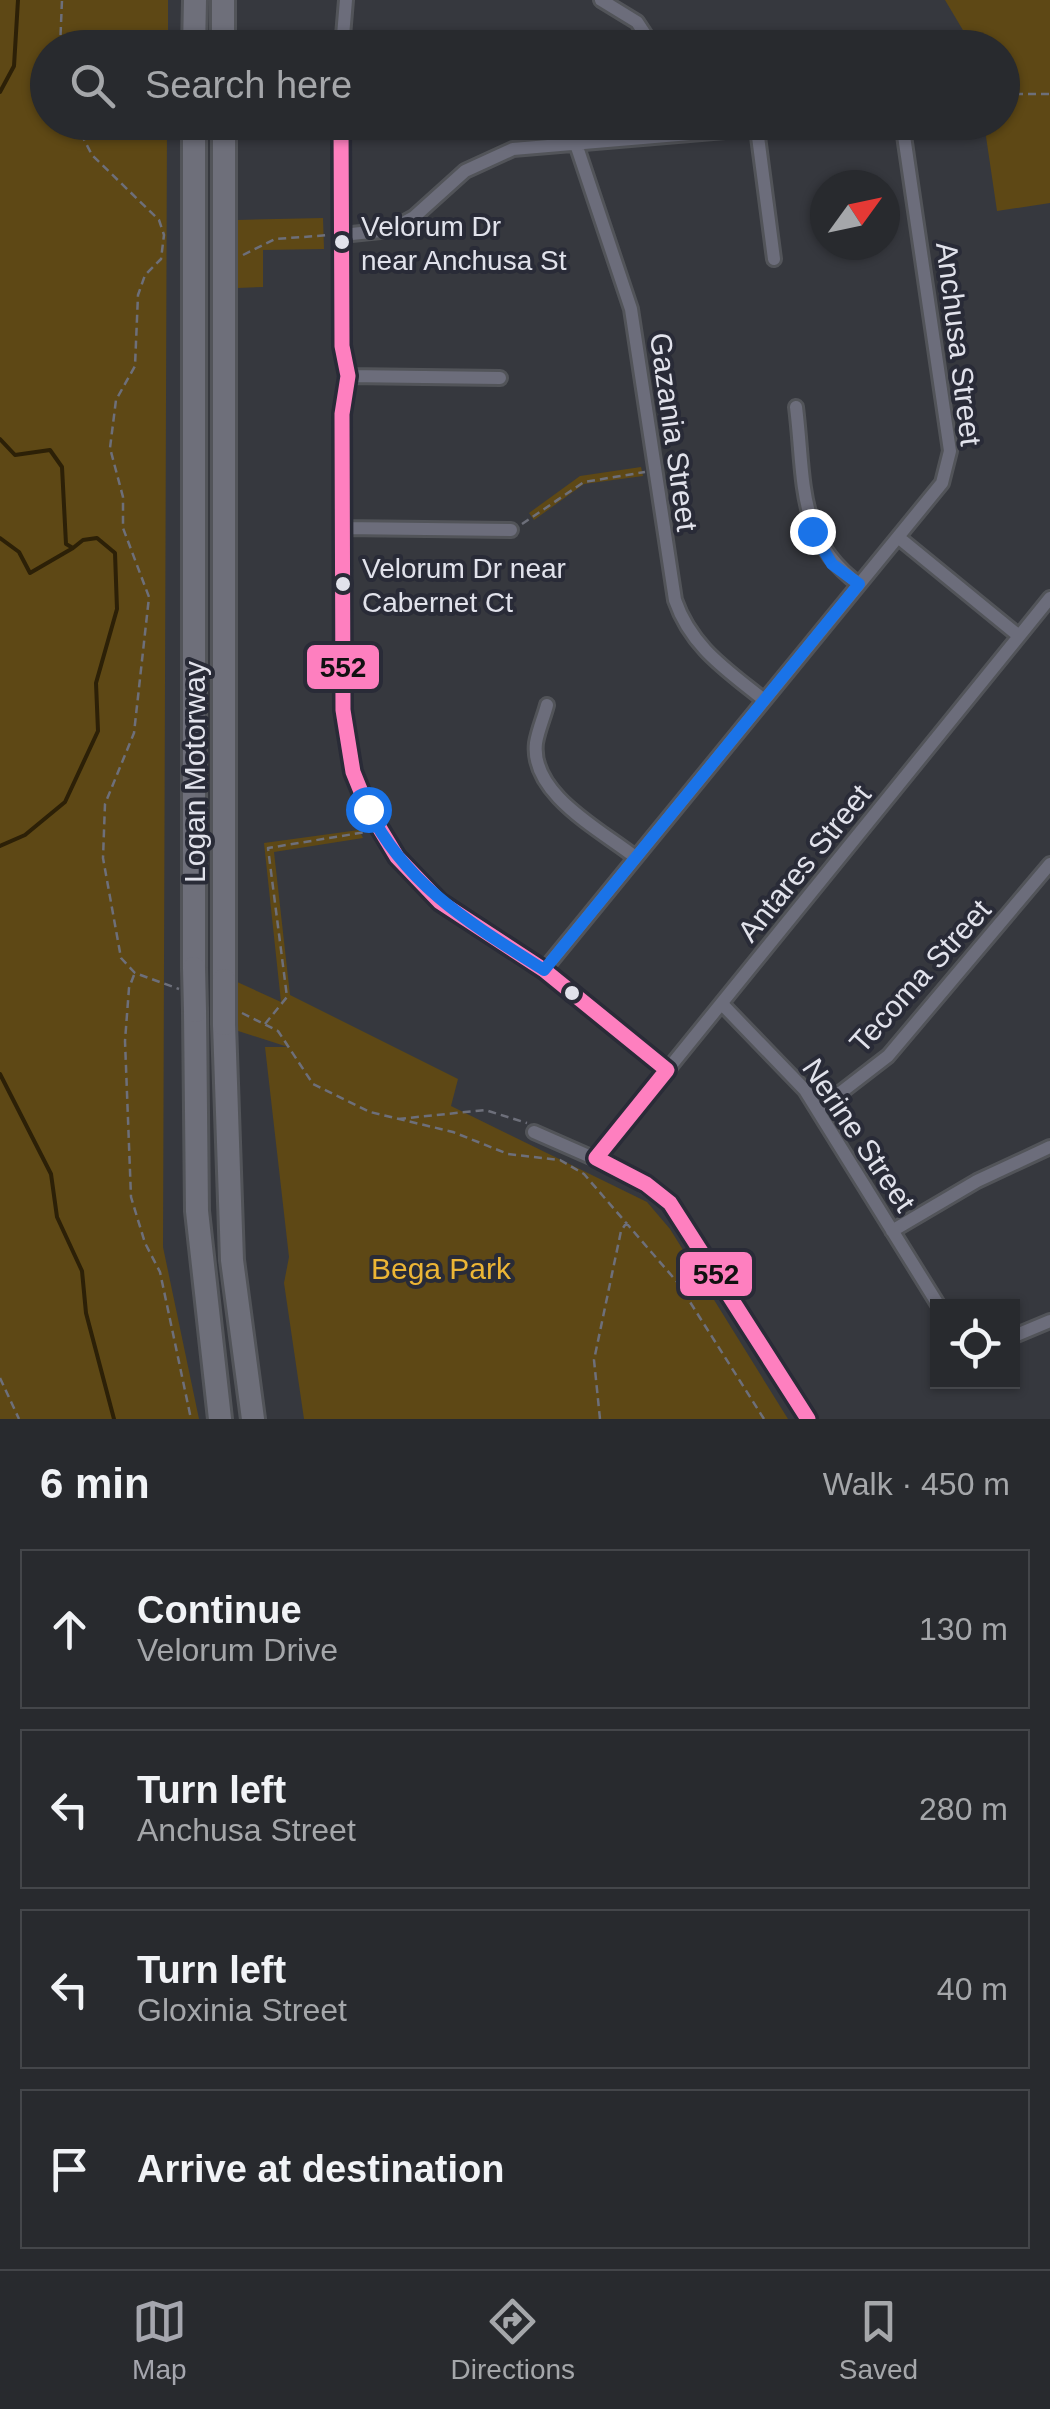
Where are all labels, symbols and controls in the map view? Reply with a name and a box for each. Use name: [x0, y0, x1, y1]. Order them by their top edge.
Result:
search box: [30, 30, 1020, 140]
icon: search: [65, 58, 120, 113]
text: Search here: [145, 64, 352, 106]
north arrow: [810, 170, 900, 260]
place label: Velorum Dr near Anchusa St: [361, 211, 567, 276]
marker: Velorum Dr near Anchusa St: [332, 232, 352, 252]
street label: Anchusa Street: [930, 240, 988, 448]
street label: Gazania Street: [644, 331, 704, 534]
route end: [790, 509, 836, 555]
place label: Velorum Dr near Cabernet Ct: [362, 553, 566, 618]
marker: Velorum Dr near Cabernet Ct: [333, 574, 353, 594]
line badge: 552: [305, 643, 381, 691]
text: 552: [320, 652, 366, 683]
street label: Logan Motorway: [178, 661, 211, 883]
street label: Antares Street: [731, 778, 878, 948]
route start: [346, 787, 392, 833]
street label: Tecoma Street: [843, 893, 997, 1059]
unlabelled marker: [562, 983, 582, 1003]
street label: Nerine Street: [796, 1053, 922, 1218]
line badge: 552: [678, 1250, 754, 1298]
park label: Bega Park: [371, 1252, 512, 1285]
text: 552: [693, 1259, 739, 1290]
map controls: [930, 1299, 1020, 1389]
button: locate: [930, 1299, 1020, 1389]
text: 6 min: [40, 1460, 150, 1507]
text: Walk · 450 m: [823, 1466, 1010, 1502]
text: Continue: [137, 1589, 302, 1631]
icon: ahead: [42, 1602, 97, 1657]
text: 130 m: [919, 1611, 1008, 1647]
text: Velorum Drive: [137, 1632, 338, 1668]
text: Turn left: [137, 1769, 286, 1811]
icon: left: [42, 1782, 97, 1837]
text: 280 m: [919, 1791, 1008, 1827]
text: Anchusa Street: [137, 1812, 356, 1848]
text: Turn left: [137, 1949, 286, 1991]
icon: left: [42, 1962, 97, 2017]
text: 40 m: [937, 1971, 1008, 2007]
text: Gloxinia Street: [137, 1992, 347, 2028]
icon: arrive: [42, 2142, 97, 2197]
text: Arrive at destination: [137, 2148, 504, 2190]
tab: Map: [132, 2294, 187, 2386]
tab: Directions: [451, 2294, 575, 2386]
tab: Saved: [839, 2294, 918, 2386]

